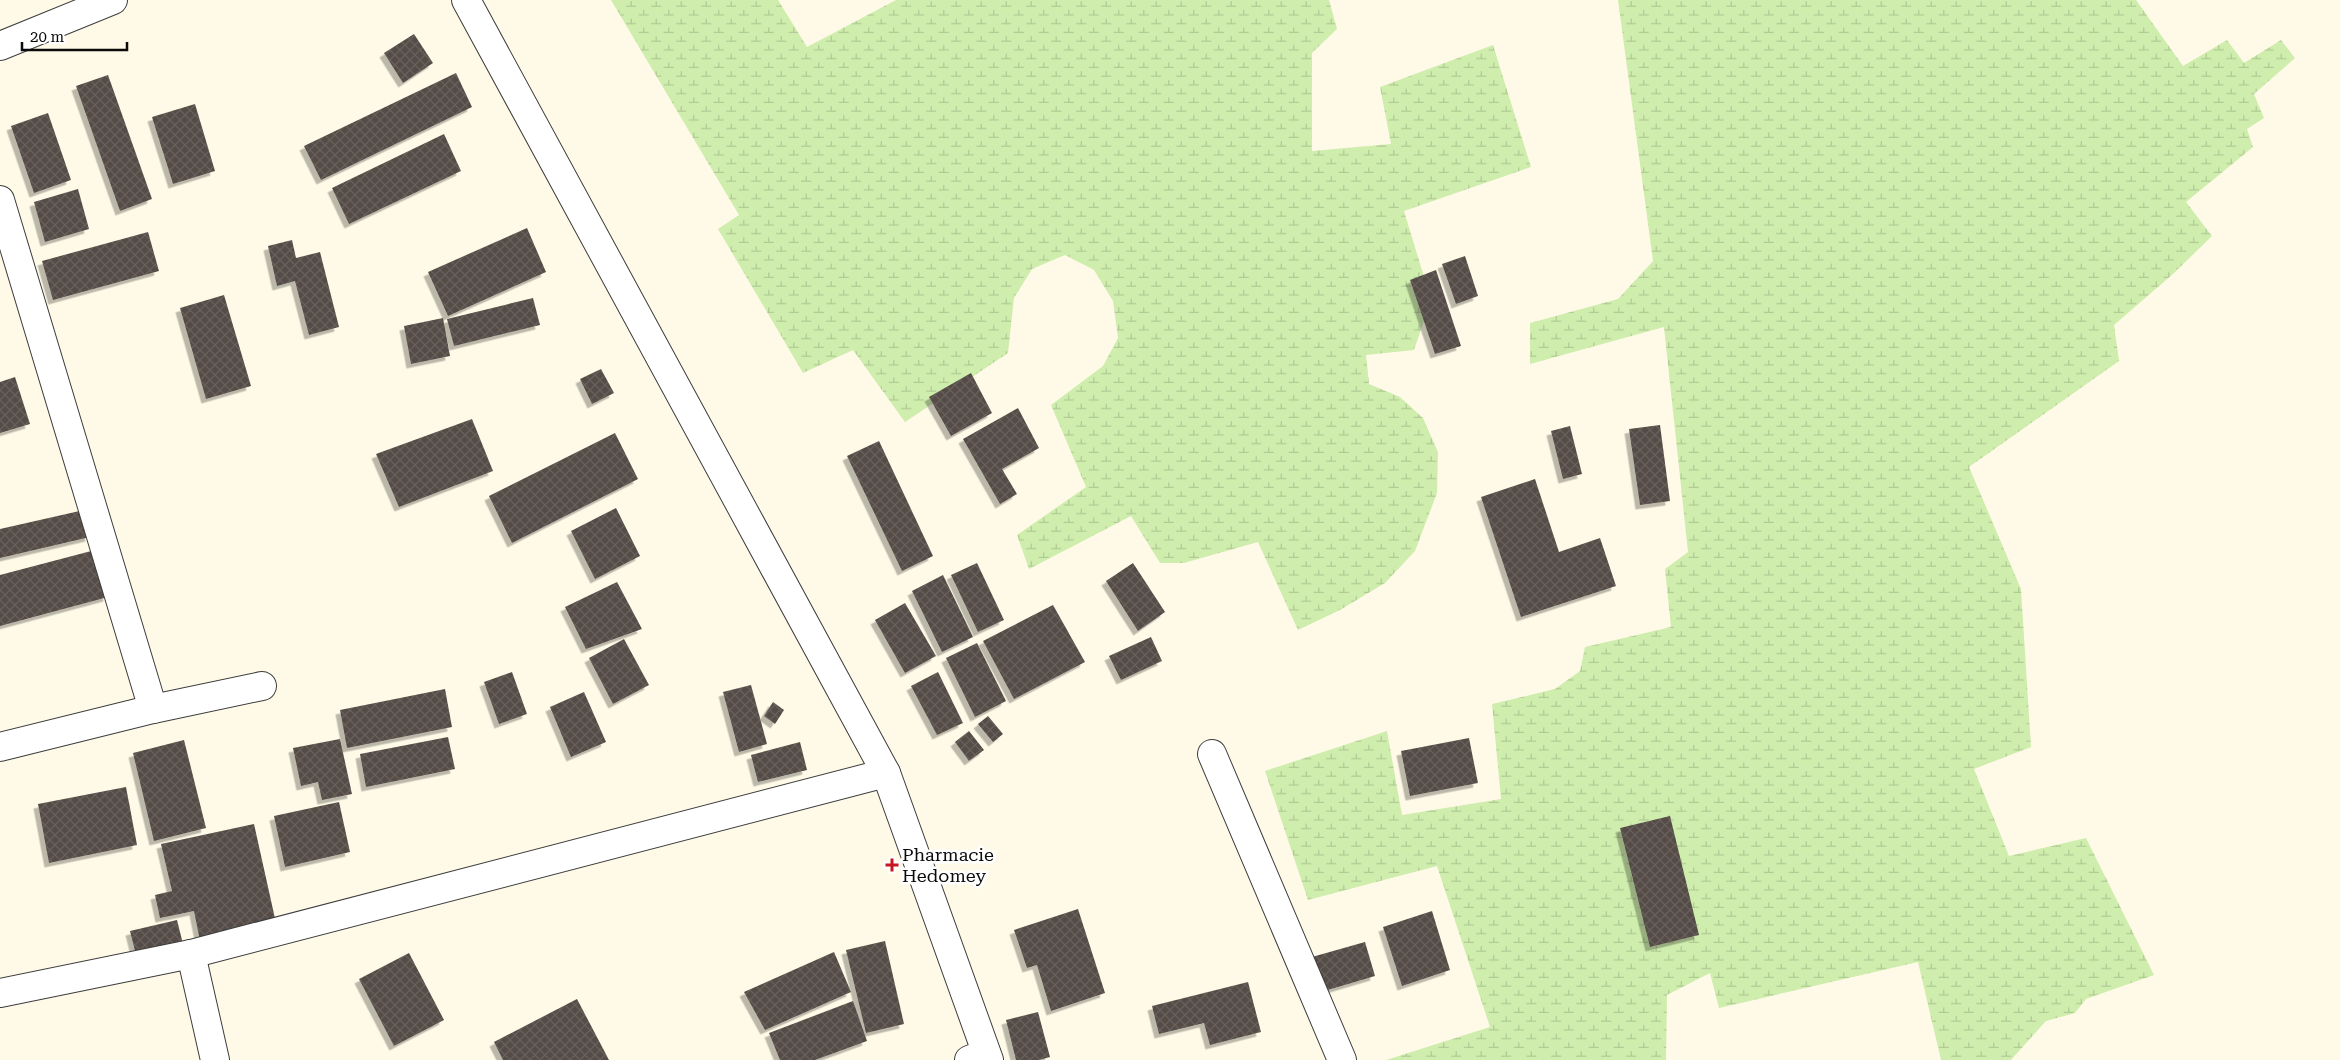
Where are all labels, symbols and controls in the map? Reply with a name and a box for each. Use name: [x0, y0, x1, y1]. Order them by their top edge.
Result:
scale bar: [22, 20, 128, 52]
text: 20 m: [30, 28, 65, 46]
place label: Pharmacie Hedomey: [902, 844, 994, 886]
marker: Pharmacie Hedomey: [886, 859, 898, 871]

